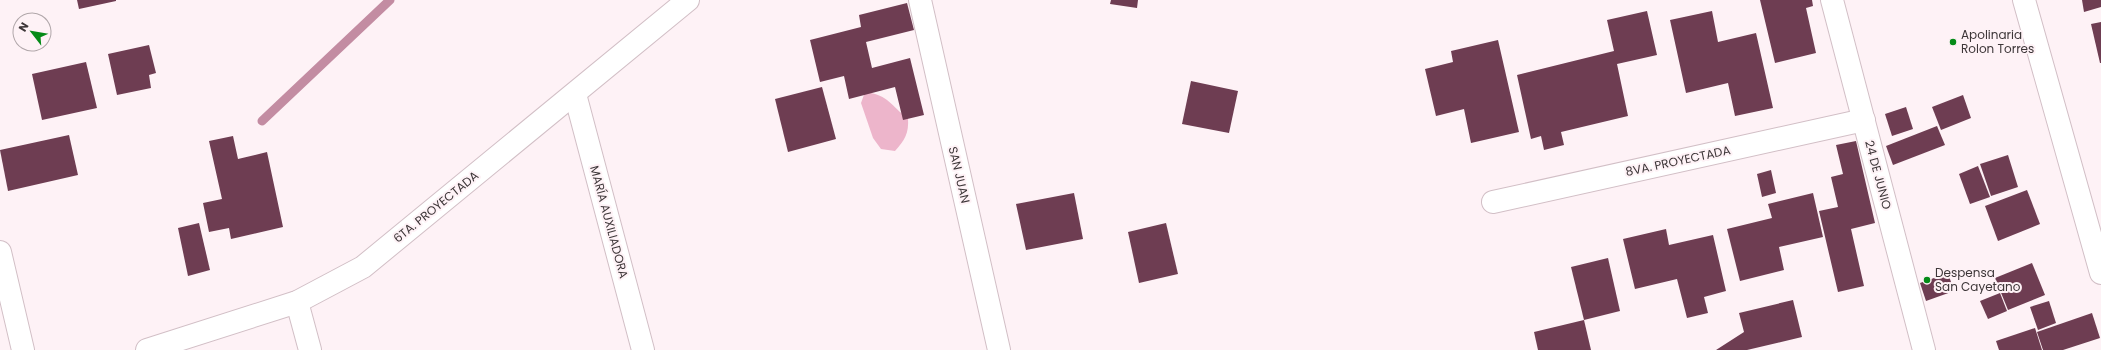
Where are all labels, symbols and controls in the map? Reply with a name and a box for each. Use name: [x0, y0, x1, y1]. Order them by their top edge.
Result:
north arrow: [12, 12, 52, 52]
text: N: [14, 19, 32, 35]
place label: Apolinaria Rolon Torres: [1961, 26, 2034, 57]
marker: Apolinaria Rolon Torres: [1948, 37, 1958, 47]
street label: 24 DE JUNIO: [1861, 138, 1896, 211]
street label: 8VA. PROYECTADA: [1624, 141, 1732, 180]
street label: SAN JUAN: [945, 145, 974, 205]
street label: MARÍA AUXILIADORA: [586, 164, 633, 280]
street label: 6TA. PROYECTADA: [389, 167, 482, 246]
place label: Despensa San Cayetano: [1935, 264, 2021, 295]
marker: Despensa San Cayetano: [1922, 275, 1932, 285]

